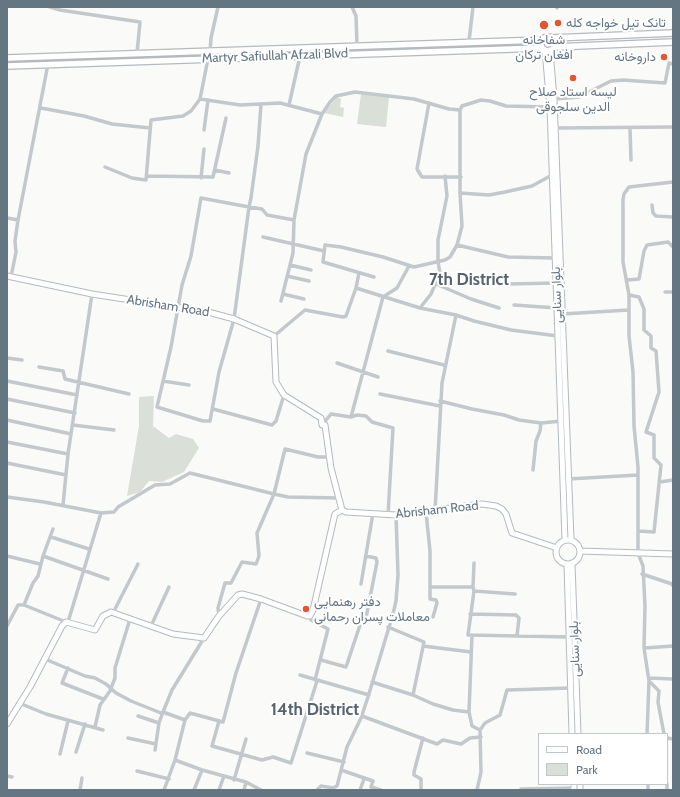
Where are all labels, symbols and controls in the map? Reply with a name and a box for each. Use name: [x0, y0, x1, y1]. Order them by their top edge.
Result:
place label: تانک تیل خواجه کله: [566, 15, 666, 31]
marker: تانک تیل خواجه کله: [553, 18, 563, 28]
marker: شفاخانه افغان ترکان: [538, 19, 550, 31]
place label: شفاخانه افغان ترکان: [515, 32, 573, 63]
street label: Martyr Safiullah Afzali Blvd: [202, 46, 348, 66]
place label: داروخانه: [614, 49, 656, 65]
marker: داروخانه: [659, 52, 669, 62]
marker: لیسه استاد صلاح الدین سلجوقی: [568, 73, 578, 83]
place label: لیسه استاد صلاح الدین سلجوقی: [529, 84, 617, 115]
street label: بلوار سنایی: [548, 267, 566, 323]
district label: 7th District: [429, 270, 509, 290]
street label: Abrisham Road: [126, 292, 210, 320]
street label: Abrisham Road: [395, 498, 479, 522]
place label: دفتر رهنمایی معاملات پسران رحمانی: [314, 594, 430, 625]
marker: دفتر رهنمایی معاملات پسران رحمانی: [301, 604, 311, 614]
street label: بلوار سنایی: [566, 621, 584, 677]
district label: 14th District: [271, 700, 359, 720]
legend: [538, 733, 668, 785]
text: Road: [576, 742, 602, 757]
text: Park: [576, 762, 598, 777]

